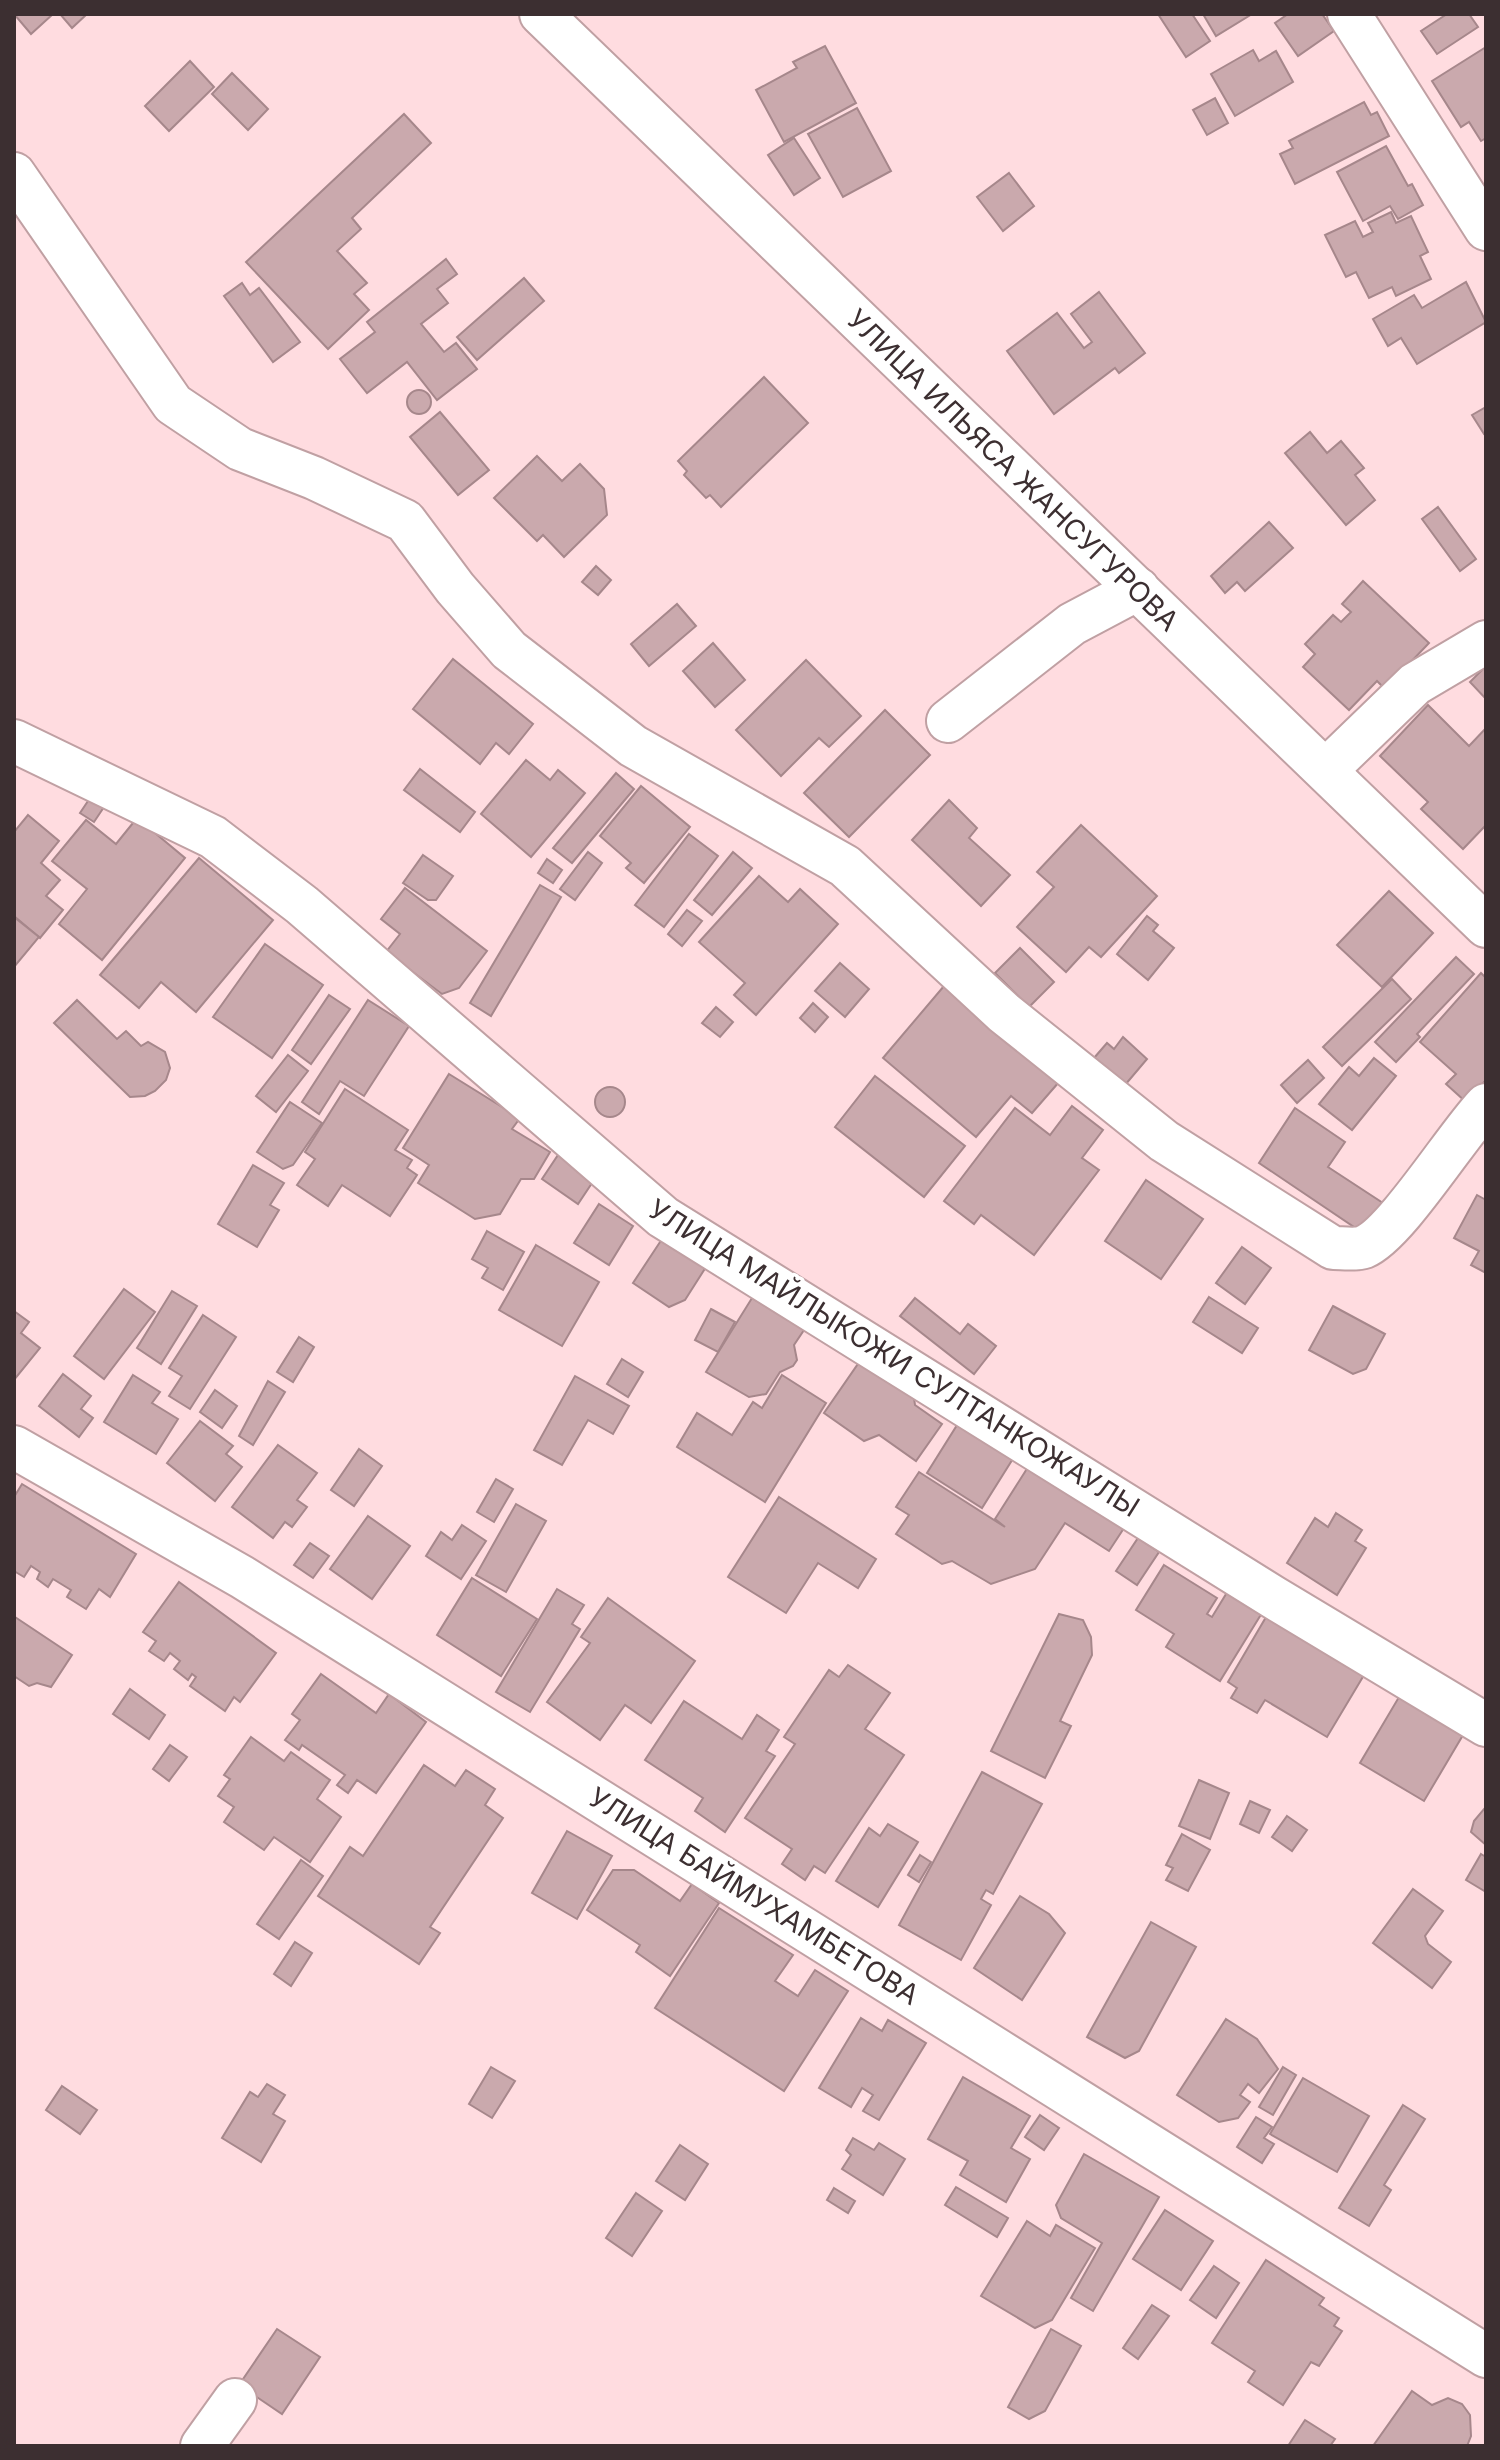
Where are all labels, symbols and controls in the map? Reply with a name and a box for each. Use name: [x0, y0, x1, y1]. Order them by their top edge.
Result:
street label: УЛИЦА ИЛЬЯСА ЖАНСУГУРОВА: [840, 302, 1186, 638]
street label: УЛИЦА МАЙЛЫКОЖИ СУЛТАНКОЖАУЛЫ: [642, 1191, 1146, 1524]
street label: УЛИЦА БАЙМУХАМБЕТОВА: [582, 1779, 926, 2012]

